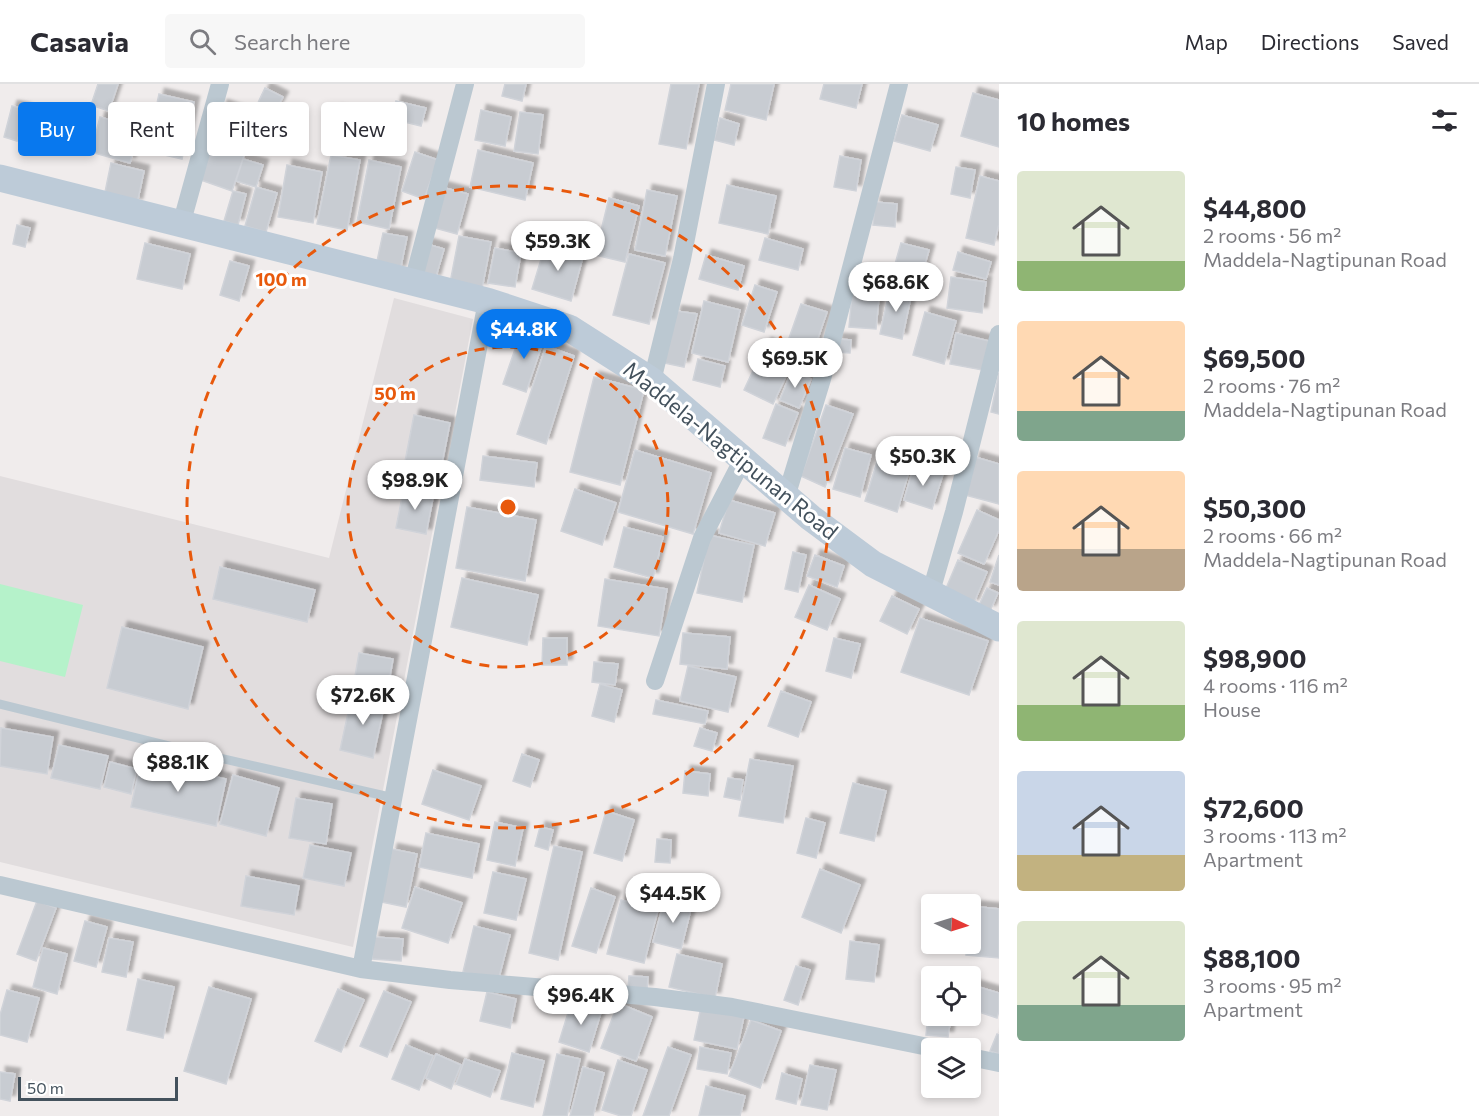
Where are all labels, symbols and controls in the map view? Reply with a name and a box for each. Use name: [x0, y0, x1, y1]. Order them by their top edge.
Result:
search box: [165, 14, 585, 68]
text: Casavia: [30, 24, 129, 58]
icon: search: [186, 25, 219, 58]
text: Search here: [234, 28, 350, 55]
text: Map: [1185, 29, 1228, 54]
text: Directions: [1261, 29, 1359, 54]
text: Saved: [1392, 29, 1449, 54]
chip: Buy: [18, 102, 96, 156]
chip: Rent: [108, 102, 195, 156]
chip: Filters: [207, 102, 309, 156]
chip: New: [321, 102, 407, 156]
icon: filters: [1428, 104, 1461, 137]
text: 10 homes: [1017, 105, 1130, 136]
text: $44,800: [1203, 192, 1307, 223]
icon: home: [1065, 195, 1137, 267]
pin: $59.3K: [509, 221, 607, 272]
text: 2 rooms · 56 m²: [1203, 223, 1341, 247]
text: $59.3K: [525, 228, 591, 252]
text: Maddela-Nagtipunan Road: [1203, 247, 1447, 271]
pin: $68.6K: [847, 262, 945, 313]
text: 100 m: [255, 268, 307, 290]
text: $68.6K: [862, 269, 930, 293]
pin: $44.8K: [475, 309, 573, 360]
text: $44.8K: [490, 316, 558, 340]
pin: $69.5K: [746, 338, 844, 389]
text: $69,500: [1203, 342, 1305, 373]
text: $69.5K: [762, 345, 828, 369]
icon: home: [1065, 345, 1137, 417]
street label: Maddela-Nagtipunan Road: [618, 355, 844, 545]
text: 2 rooms · 76 m²: [1203, 373, 1340, 397]
text: 50 m: [374, 382, 416, 404]
text: Maddela-Nagtipunan Road: [1203, 397, 1447, 421]
pin: $50.3K: [874, 436, 972, 487]
text: $50.3K: [889, 443, 957, 467]
pin: $98.9K: [366, 460, 464, 511]
text: $98.9K: [381, 467, 449, 491]
text: $50,300: [1203, 492, 1306, 523]
icon: home: [1065, 495, 1137, 567]
centre of rings: [498, 497, 518, 517]
text: 2 rooms · 66 m²: [1203, 523, 1342, 547]
text: Maddela-Nagtipunan Road: [1203, 547, 1447, 571]
text: $98,900: [1203, 642, 1306, 673]
icon: home: [1065, 645, 1137, 717]
text: 4 rooms · 116 m²: [1203, 673, 1348, 697]
pin: $72.6K: [314, 675, 412, 726]
text: $72.6K: [330, 682, 396, 706]
text: House: [1203, 697, 1261, 721]
pin: $88.1K: [129, 742, 227, 793]
text: $88.1K: [147, 749, 209, 773]
text: $72,600: [1203, 792, 1304, 823]
icon: home: [1065, 795, 1137, 867]
text: 3 rooms · 113 m²: [1203, 823, 1347, 847]
text: Apartment: [1203, 847, 1303, 871]
pin: $44.5K: [624, 873, 722, 924]
text: $44.5K: [640, 880, 706, 904]
north arrow: [921, 894, 981, 954]
map controls: [921, 894, 981, 1098]
text: $88,100: [1203, 942, 1301, 973]
icon: home: [1065, 945, 1137, 1017]
button: locate: [921, 966, 981, 1026]
text: 3 rooms · 95 m²: [1203, 973, 1342, 997]
pin: $96.4K: [532, 975, 630, 1026]
text: $96.4K: [547, 982, 615, 1006]
text: Apartment: [1203, 997, 1303, 1021]
button: layers: [921, 1038, 981, 1098]
scale bar: [18, 1074, 178, 1102]
text: 50 m: [27, 1078, 64, 1097]

